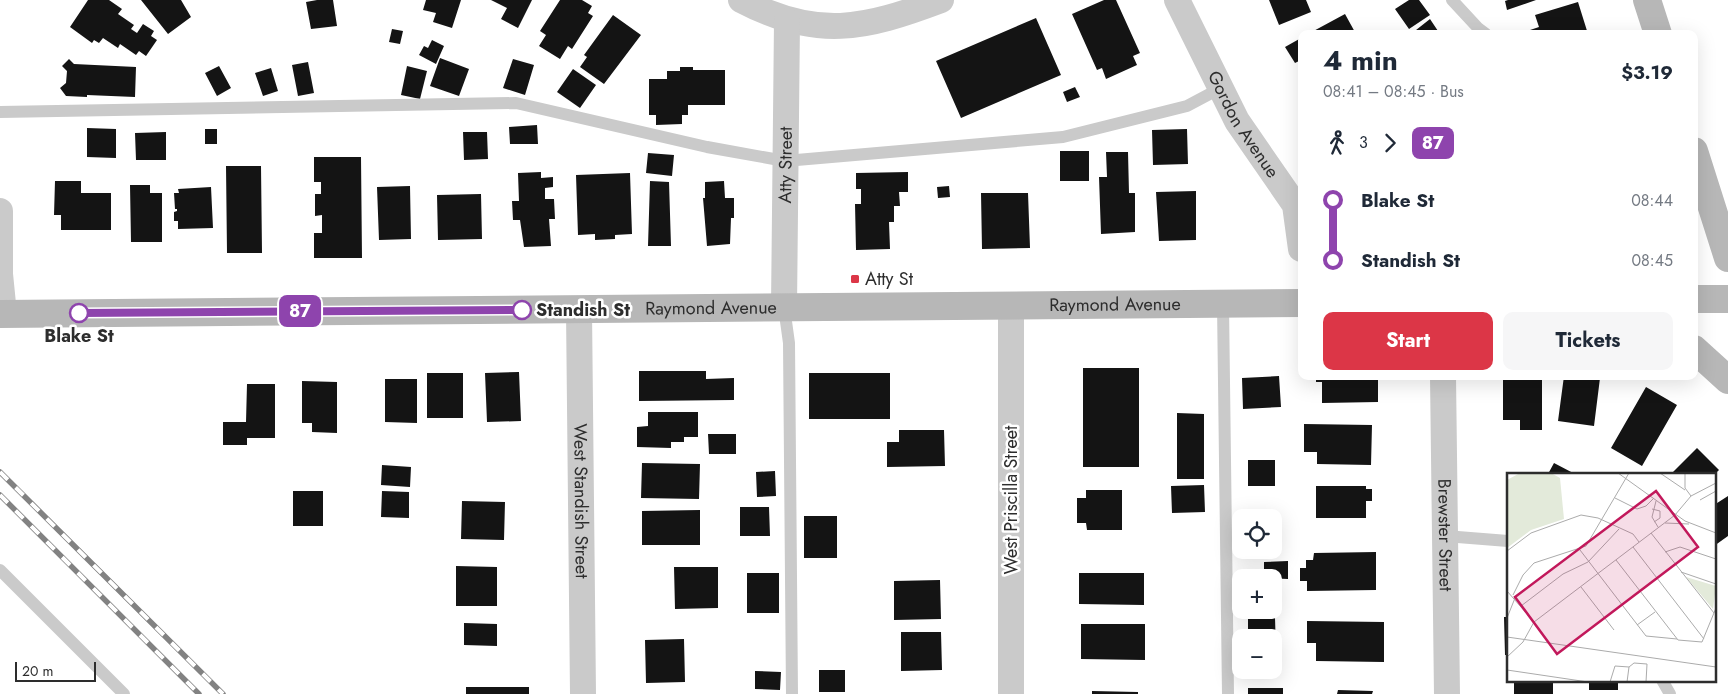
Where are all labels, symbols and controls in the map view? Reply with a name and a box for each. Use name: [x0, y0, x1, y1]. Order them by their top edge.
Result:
text: 4 min: [1323, 40, 1398, 81]
text: $3.19: [1621, 59, 1673, 86]
street label: Gordon Avenue: [1201, 66, 1285, 183]
text: 08:41 – 08:45 · Bus: [1323, 80, 1464, 103]
street label: Atty Street: [772, 126, 799, 204]
icon: walk: [1323, 129, 1351, 157]
icon: forward: [1376, 129, 1404, 157]
text: 87: [1422, 130, 1444, 156]
text: 3: [1359, 131, 1368, 154]
text: Blake St: [1361, 187, 1434, 214]
text: 08:44: [1631, 189, 1673, 212]
text: Standish St: [1361, 247, 1460, 274]
text: 08:45: [1632, 249, 1673, 272]
place label: Atty St: [865, 266, 914, 292]
marker: Atty St: [849, 273, 861, 285]
street label: Raymond Avenue: [1049, 291, 1181, 318]
street label: Raymond Avenue: [645, 294, 777, 322]
line badge: 87: [278, 295, 322, 327]
place label: Standish St: [536, 297, 630, 323]
text: 87: [289, 298, 311, 324]
marker: Standish St: [512, 300, 532, 320]
marker: Blake St: [69, 303, 89, 323]
button: Start: [1323, 312, 1493, 370]
button: Tickets: [1503, 312, 1673, 370]
place label: Blake St: [44, 323, 114, 349]
street label: West Standish Street: [567, 423, 595, 579]
street label: West Priscilla Street: [998, 425, 1024, 574]
inset map: [1507, 473, 1716, 682]
street label: Brewster Street: [1431, 478, 1459, 592]
map controls: [1232, 509, 1282, 679]
button: locate: [1232, 509, 1282, 559]
button: +: [1232, 569, 1282, 619]
button: −: [1232, 629, 1282, 679]
scale bar: [15, 659, 96, 682]
text: 20 m: [22, 661, 54, 681]

